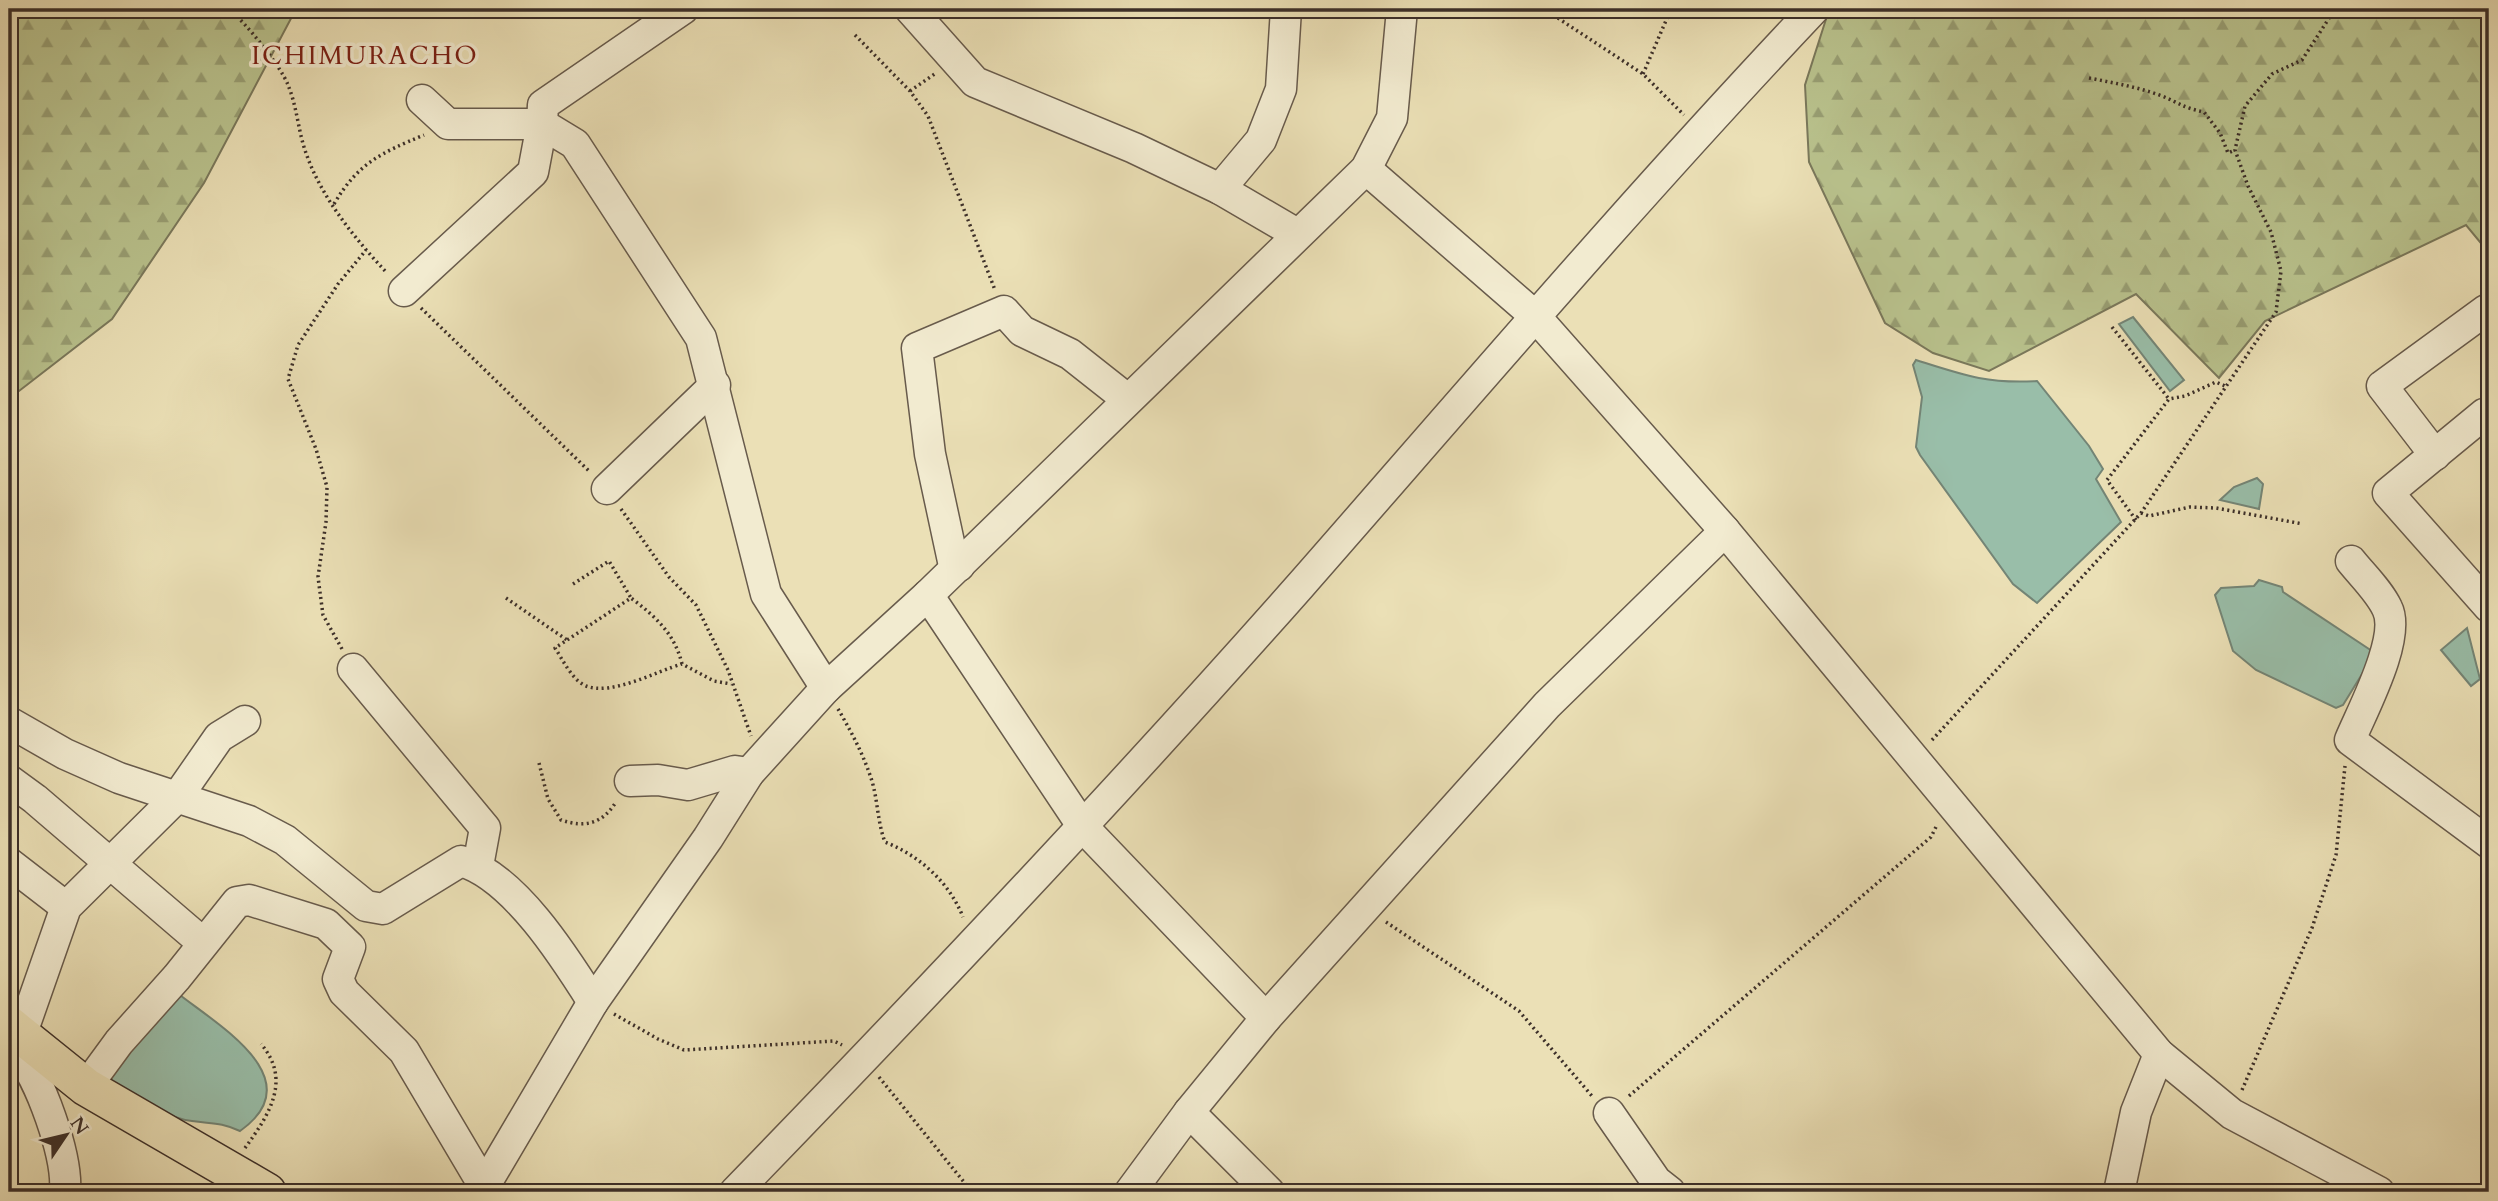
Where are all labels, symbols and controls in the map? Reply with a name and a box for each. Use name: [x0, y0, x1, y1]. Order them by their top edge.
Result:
district label: ICHIMURACHO: [251, 38, 479, 73]
north arrow: [32, 1100, 102, 1170]
text: N: [64, 1112, 95, 1140]

